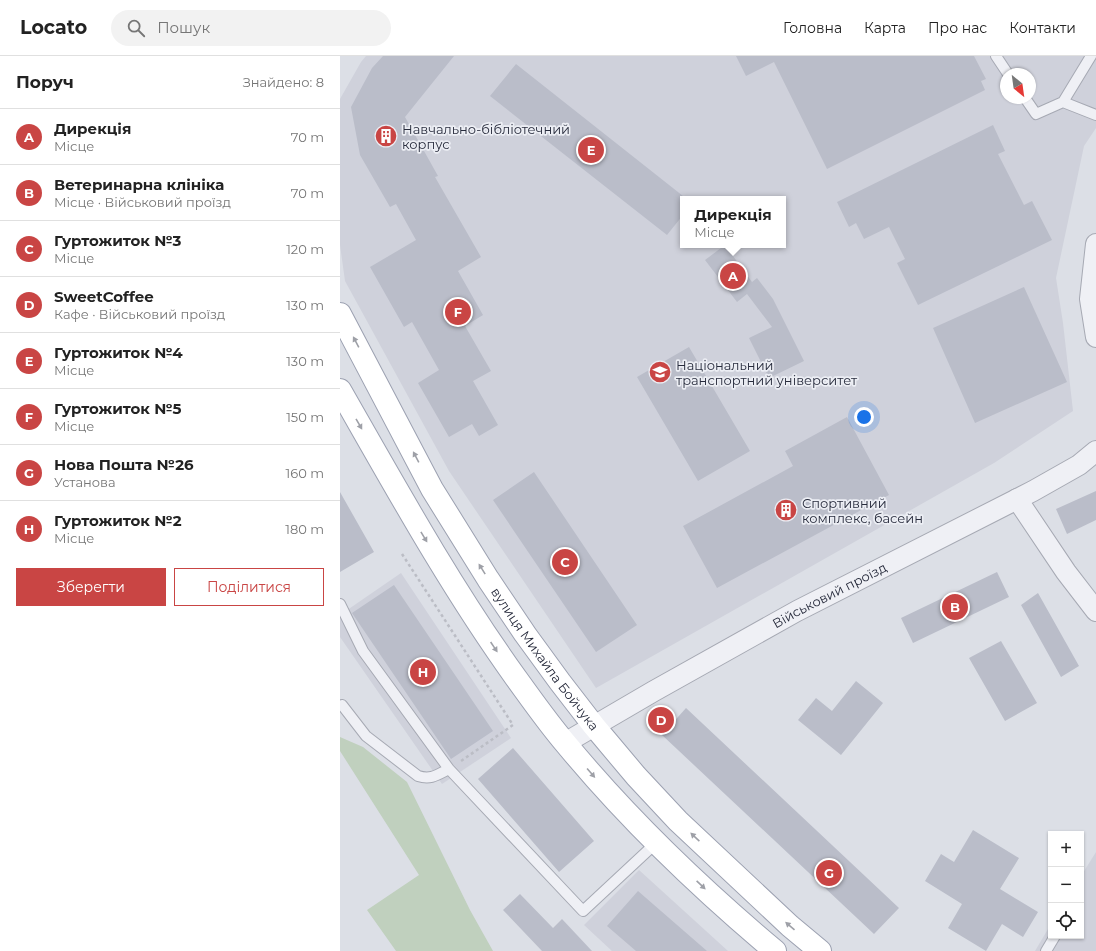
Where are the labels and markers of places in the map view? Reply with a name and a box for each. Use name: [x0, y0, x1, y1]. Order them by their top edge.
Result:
place label: Навчально-бібліотечний корпус: [402, 121, 570, 152]
building icon: Навчально-бібліотечний корпус: [373, 123, 399, 149]
pin: E: [578, 135, 604, 165]
pin: A: [720, 261, 746, 291]
pin: F: [445, 297, 471, 327]
place label: Національний транспортний університет: [676, 357, 858, 388]
school or university icon: Національний транспортний університет: [647, 359, 673, 385]
place label: Спортивний комплекс, басейн: [802, 495, 923, 526]
building icon: Спортивний комплекс, басейн: [773, 497, 799, 523]
pin: C: [552, 547, 578, 577]
pin: B: [942, 592, 968, 622]
pin: H: [410, 657, 436, 687]
pin: D: [648, 705, 674, 735]
pin: G: [816, 858, 842, 888]

